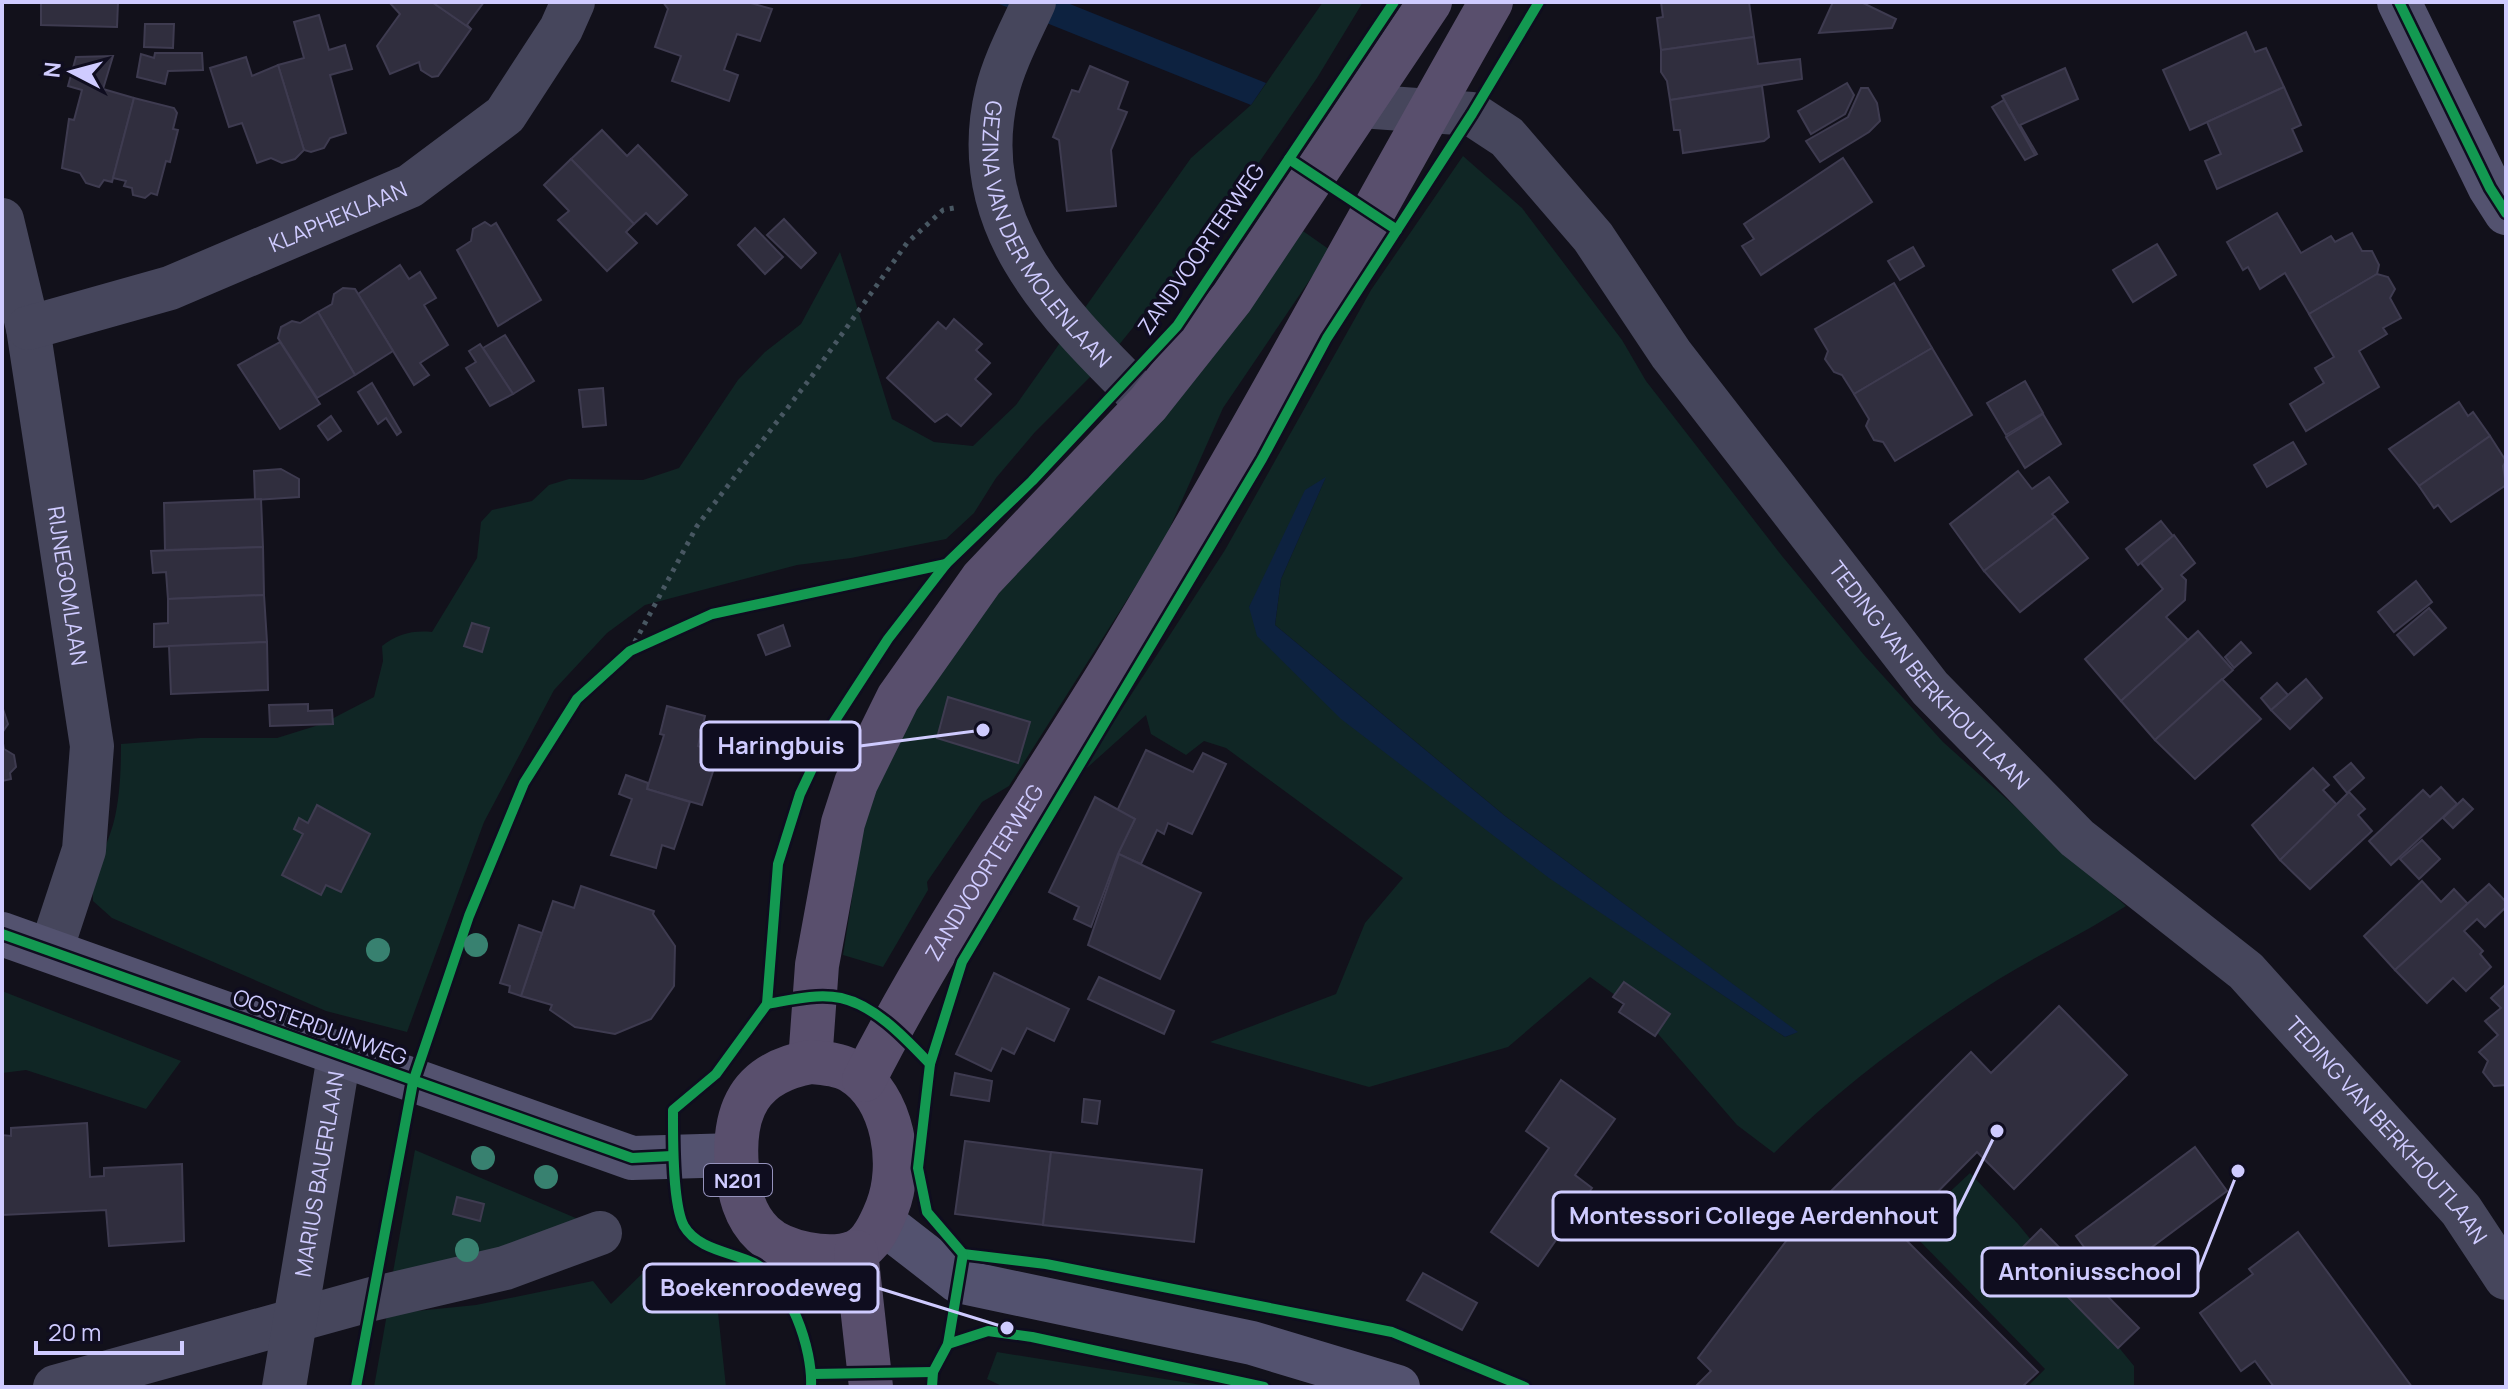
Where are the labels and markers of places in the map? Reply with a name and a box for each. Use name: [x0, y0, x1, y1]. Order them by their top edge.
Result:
callout: Haringbuis: [701, 722, 860, 770]
callout: Montessori College Aerdenhout: [1553, 1192, 1955, 1240]
callout: Antoniusschool: [1982, 1248, 2198, 1296]
callout: Boekenroodeweg: [644, 1264, 878, 1312]

